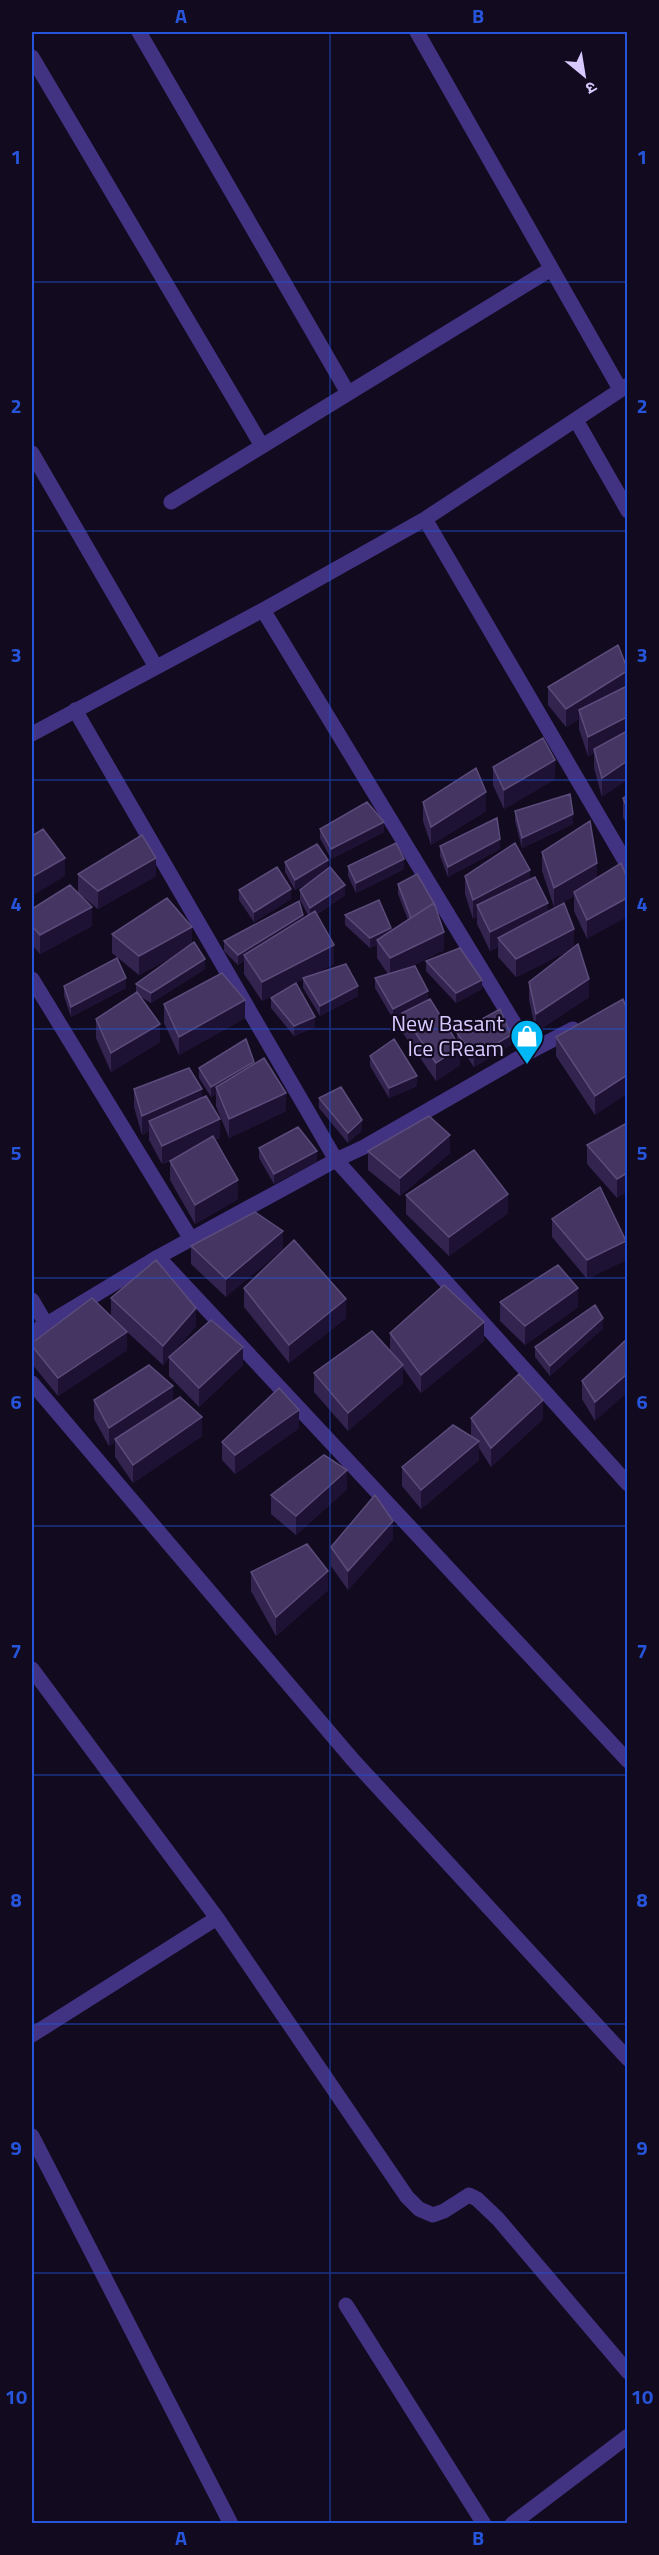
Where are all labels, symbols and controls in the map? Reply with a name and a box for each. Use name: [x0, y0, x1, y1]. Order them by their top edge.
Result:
text: A: [175, 0, 187, 31]
text: B: [472, 0, 484, 31]
north arrow: [554, 45, 614, 105]
text: उ: [581, 75, 602, 101]
text: 1: [10, 141, 22, 172]
text: 1: [636, 141, 648, 172]
text: 2: [10, 390, 22, 421]
text: 2: [636, 390, 648, 421]
text: 3: [10, 639, 22, 670]
text: 3: [636, 639, 648, 670]
text: 4: [10, 888, 22, 919]
text: 4: [636, 888, 648, 919]
place label: New Basant Ice CReam: [391, 1006, 504, 1065]
shop icon: New Basant Ice CReam: [509, 1018, 545, 1065]
text: 5: [10, 1137, 22, 1168]
text: 5: [636, 1137, 648, 1168]
text: 6: [10, 1386, 22, 1417]
text: 6: [636, 1386, 648, 1417]
text: 7: [10, 1635, 22, 1666]
text: 7: [636, 1635, 648, 1666]
text: 8: [10, 1884, 22, 1915]
text: 8: [636, 1884, 648, 1915]
text: 9: [10, 2132, 22, 2163]
text: 9: [636, 2132, 648, 2163]
text: 10: [5, 2381, 27, 2412]
text: 10: [631, 2381, 653, 2412]
text: A: [175, 2522, 187, 2553]
text: B: [472, 2522, 484, 2553]

